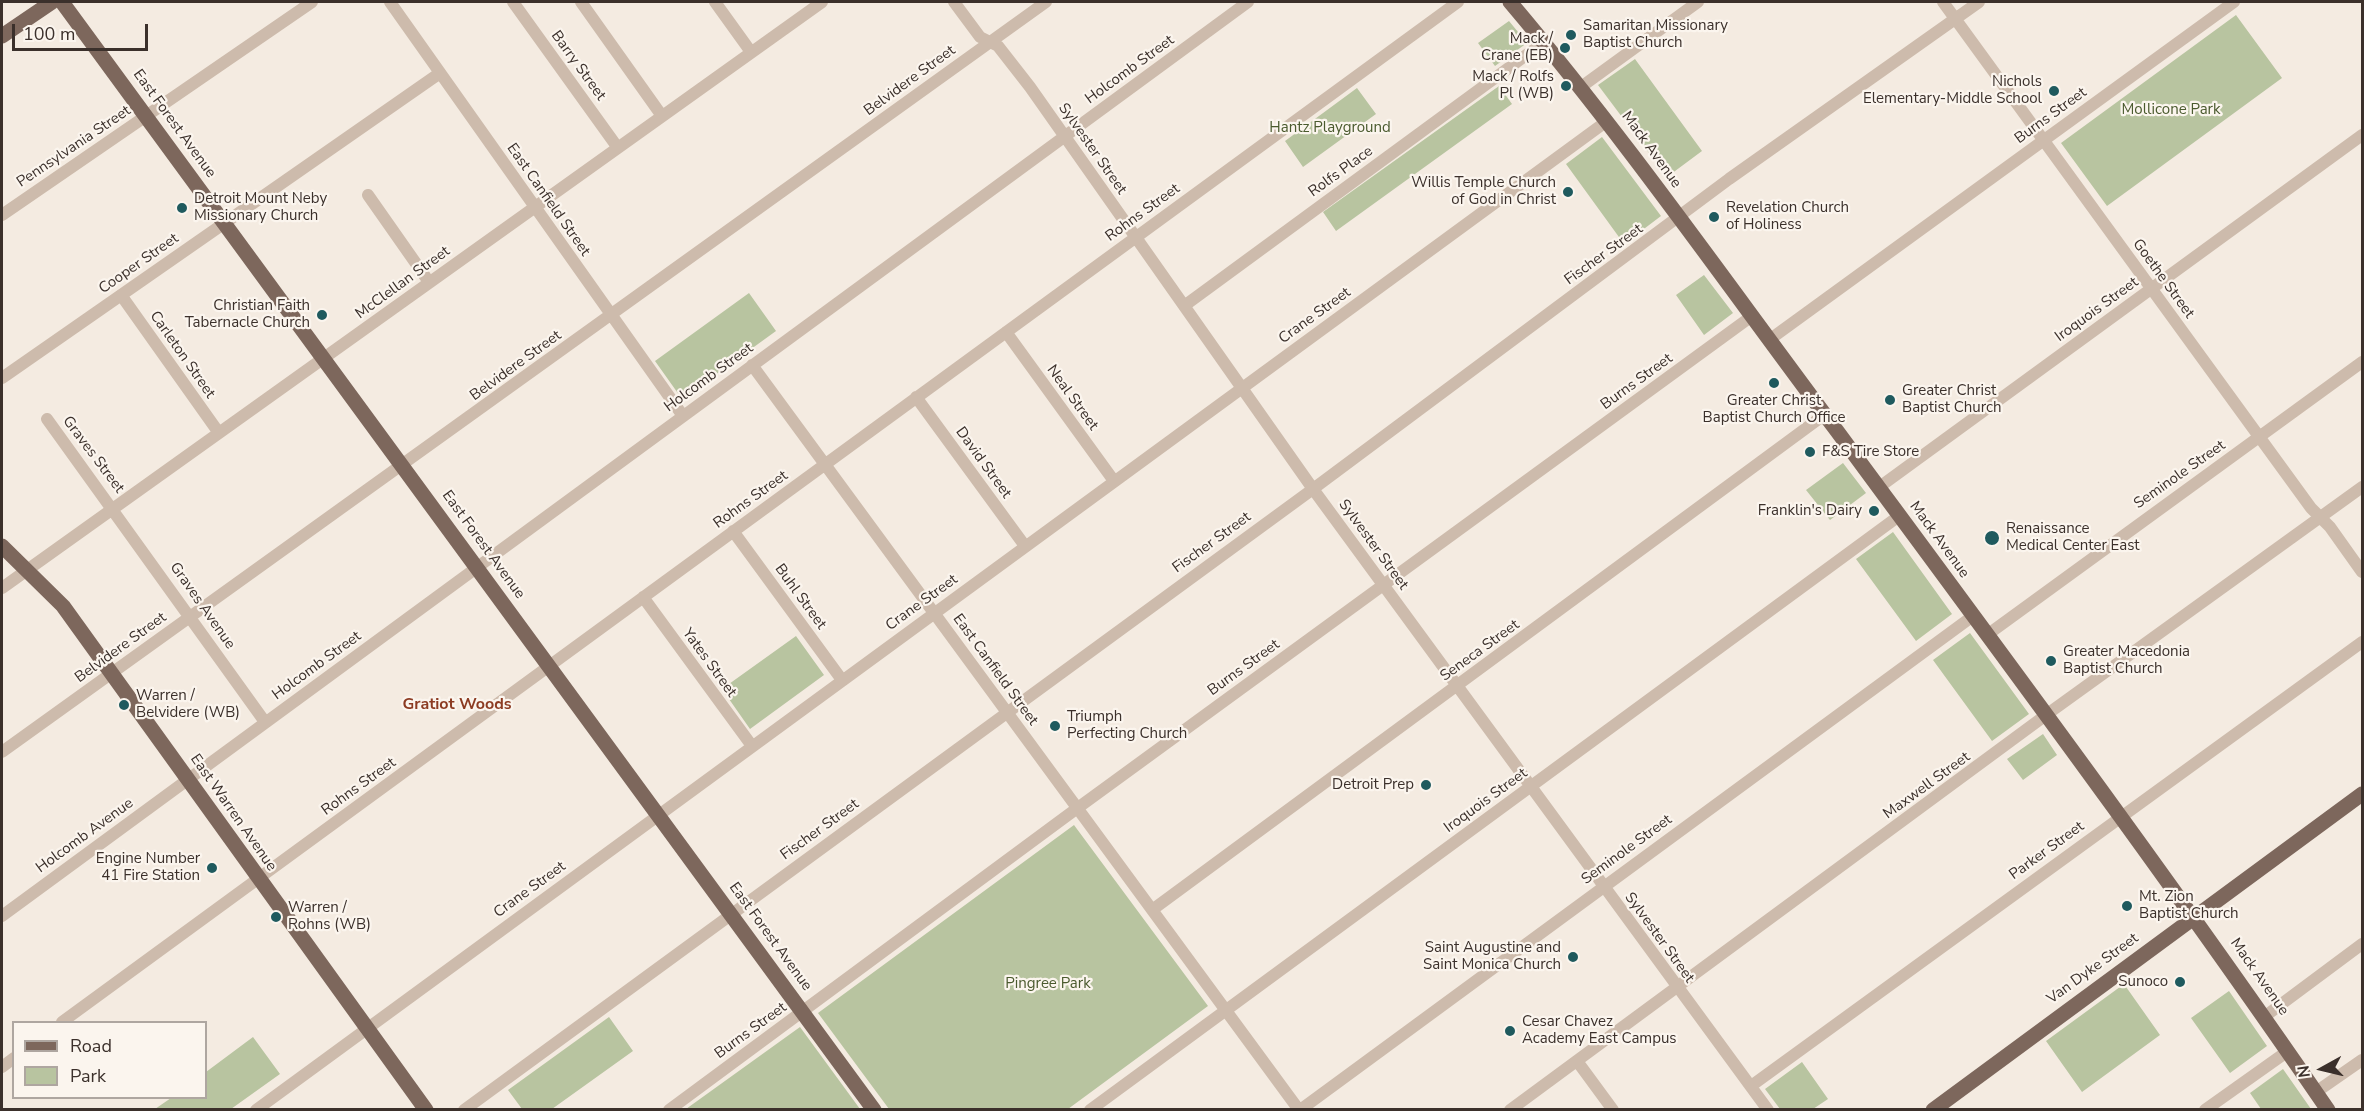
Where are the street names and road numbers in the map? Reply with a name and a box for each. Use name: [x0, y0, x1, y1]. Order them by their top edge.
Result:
street label: Barry Street: [547, 28, 609, 104]
street label: Holcomb Street: [1082, 32, 1178, 108]
street label: Belvidere Street: [861, 42, 959, 120]
street label: East Forest Avenue: [129, 66, 219, 182]
street label: Burns Street: [2012, 84, 2090, 148]
street label: Sylvester Street: [1054, 100, 1130, 198]
street label: Pennsylvania Street: [14, 102, 134, 192]
street label: Mack Avenue: [1617, 108, 1685, 192]
street label: East Canfield Street: [502, 140, 594, 260]
street label: Rolfs Place: [1305, 143, 1377, 201]
street label: Rohns Street: [1102, 180, 1184, 246]
street label: Fischer Street: [1561, 221, 1647, 289]
street label: Cooper Street: [96, 230, 182, 298]
street label: Goethe Street: [2128, 236, 2198, 322]
street label: McClellan Street: [352, 243, 454, 323]
street label: Iroquois Street: [2052, 274, 2142, 346]
street label: Crane Street: [1275, 284, 1355, 348]
street label: Carleton Street: [145, 308, 219, 402]
street label: Belvidere Street: [467, 327, 565, 405]
street label: Holcomb Street: [661, 340, 757, 416]
street label: Burns Street: [1598, 350, 1676, 414]
street label: Neal Street: [1042, 362, 1102, 434]
street label: Graves Street: [58, 413, 128, 497]
street label: David Street: [951, 424, 1015, 502]
street label: Seminole Street: [2131, 437, 2229, 513]
street label: Rohns Street: [710, 467, 792, 533]
street label: East Forest Avenue: [438, 487, 528, 603]
street label: Sylvester Street: [1334, 496, 1412, 594]
street label: Mack Avenue: [1905, 498, 1973, 582]
street label: Fischer Street: [1169, 509, 1255, 577]
street label: Graves Avenue: [165, 559, 239, 653]
street label: Buhl Street: [770, 561, 830, 633]
street label: Crane Street: [882, 571, 962, 635]
street label: Belvidere Street: [72, 609, 170, 687]
street label: East Canfield Street: [949, 611, 1041, 729]
street label: Seneca Street: [1437, 616, 1523, 686]
street label: Yates Street: [678, 625, 740, 701]
street label: Holcomb Street: [269, 628, 365, 704]
street label: Burns Street: [1205, 636, 1283, 700]
street label: Maxwell Street: [1880, 749, 1974, 823]
street label: East Warren Avenue: [186, 751, 280, 875]
street label: Rohns Street: [318, 754, 400, 820]
street label: Iroquois Street: [1441, 765, 1531, 837]
street label: Holcomb Avenue: [33, 795, 137, 877]
street label: Fischer Street: [777, 796, 863, 864]
street label: Seminole Street: [1578, 811, 1676, 889]
street label: Parker Street: [2006, 818, 2088, 884]
street label: Crane Street: [490, 858, 570, 922]
street label: East Forest Avenue: [725, 879, 815, 995]
street label: Sylvester Street: [1620, 889, 1698, 987]
street label: Van Dyke Street: [2044, 930, 2142, 1008]
street label: Mack Avenue: [2226, 935, 2292, 1019]
street label: Burns Street: [712, 999, 790, 1063]

